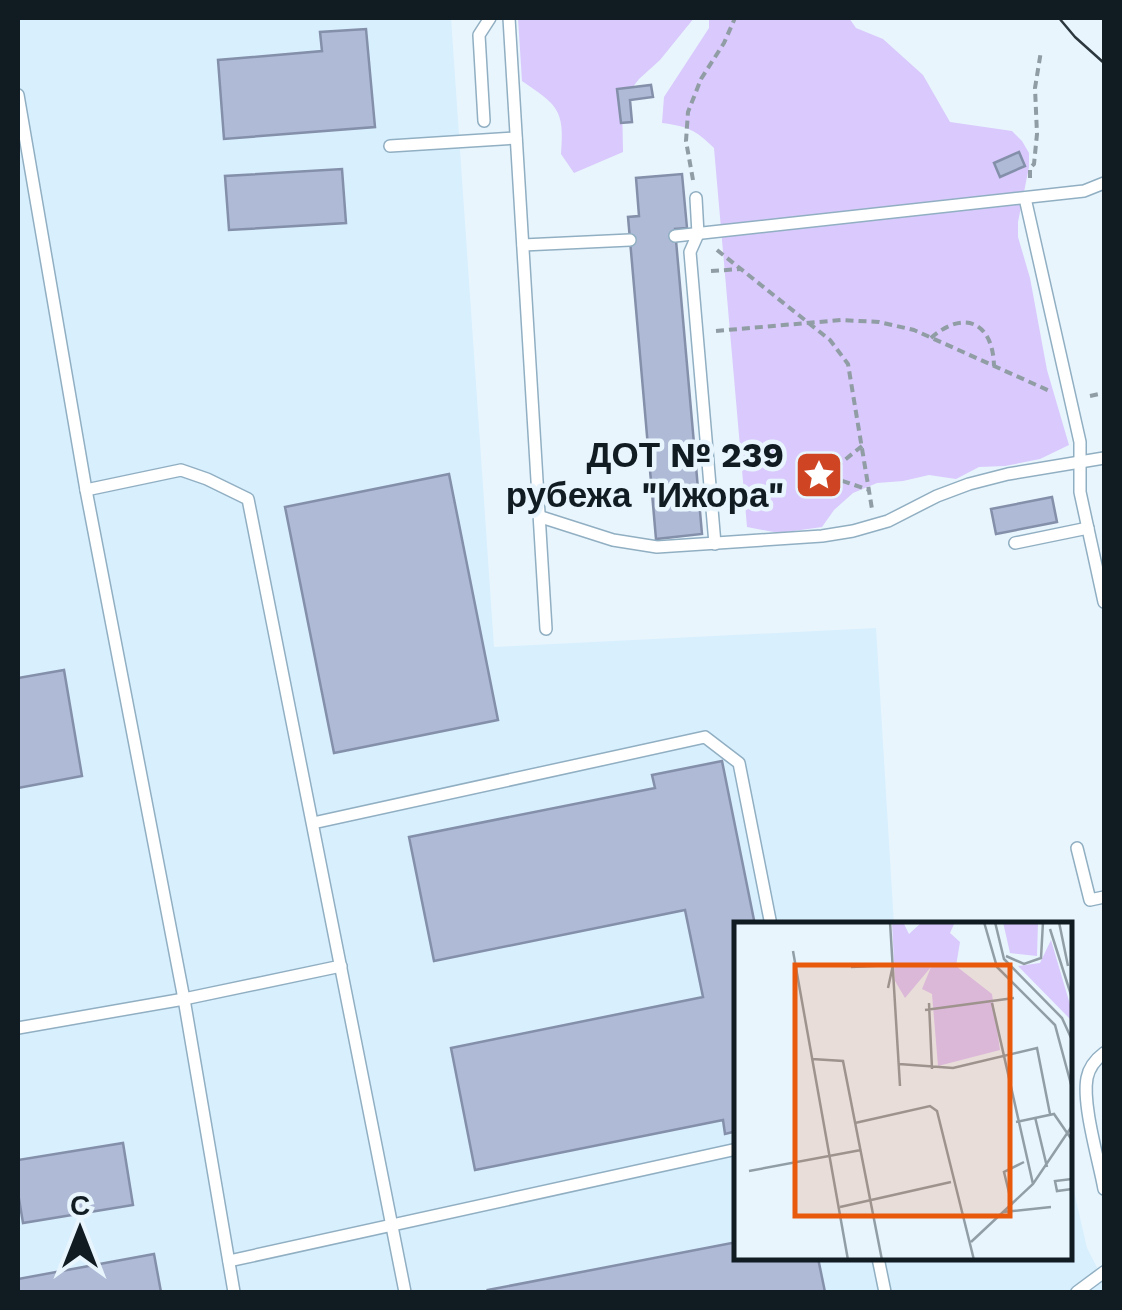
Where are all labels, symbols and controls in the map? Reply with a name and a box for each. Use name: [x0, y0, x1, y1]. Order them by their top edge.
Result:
place label: ДОТ № 239 рубежа "Ижора": [506, 434, 784, 516]
place icon: ДОТ № 239 рубежа "Ижора": [793, 449, 845, 501]
inset map: [734, 922, 1072, 1260]
north arrow: [30, 1180, 130, 1280]
text: С: [70, 1189, 90, 1222]

